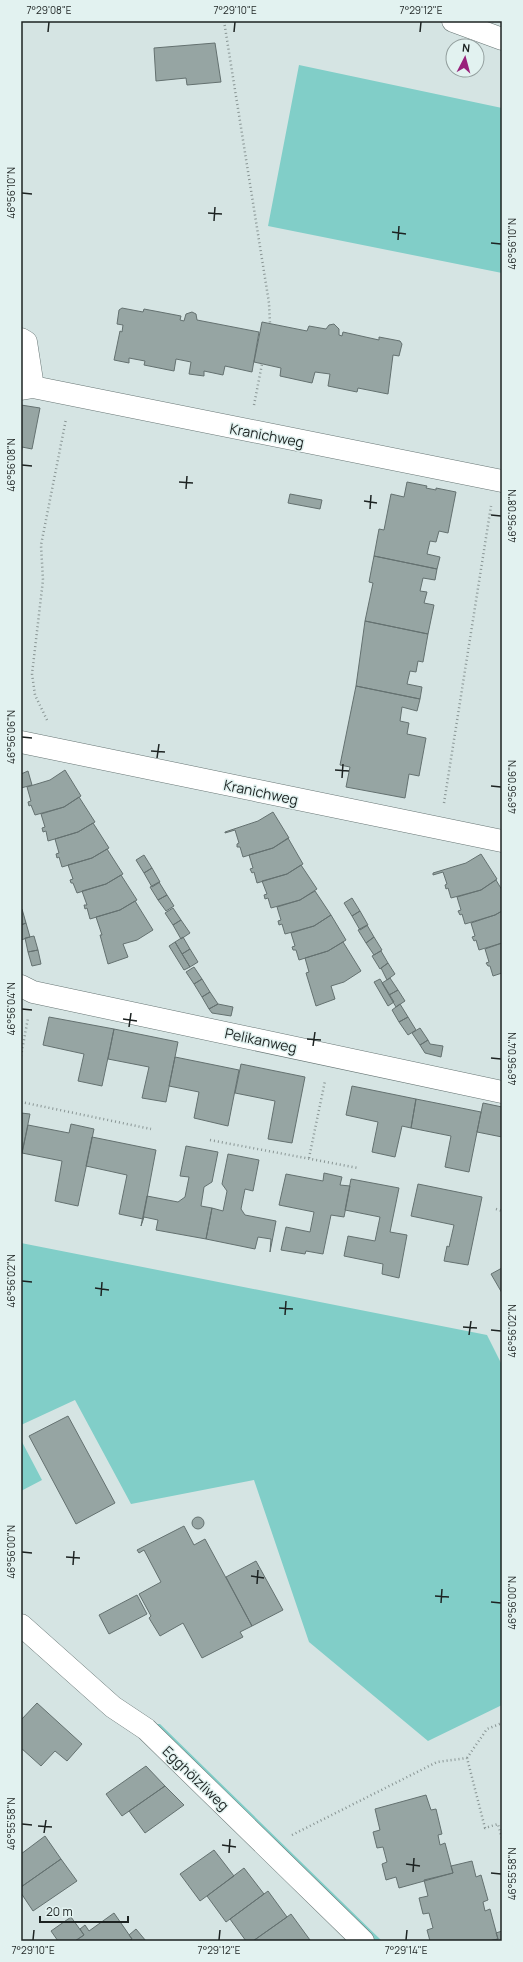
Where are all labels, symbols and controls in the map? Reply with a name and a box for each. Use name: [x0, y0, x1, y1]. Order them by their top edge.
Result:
text: 7°29'08"E: [26, 3, 72, 17]
text: 7°29'10"E: [213, 3, 257, 17]
text: 7°29'12"E: [400, 3, 443, 17]
north arrow: [445, 38, 485, 78]
text: N: [461, 40, 471, 55]
text: 46°56'10"N: [4, 167, 18, 219]
text: 46°56'10"N: [505, 218, 519, 270]
street label: Kranichweg: [228, 418, 306, 452]
text: 46°56'08"N: [4, 438, 18, 492]
text: 46°56'08"N: [505, 489, 519, 543]
text: 46°56'06"N: [4, 710, 18, 764]
text: 46°56'06"N: [505, 760, 519, 814]
street label: Kranichweg: [222, 775, 300, 809]
text: 46°56'04"N: [4, 982, 18, 1036]
street label: Pelikanweg: [223, 1023, 299, 1057]
text: 46°56'04"N: [505, 1032, 519, 1086]
text: 46°56'02"N: [4, 1254, 18, 1308]
text: 46°56'02"N: [505, 1304, 519, 1358]
text: 46°56'00"N: [4, 1525, 18, 1579]
text: 46°56'00"N: [505, 1576, 519, 1630]
street label: Egghölzliweg: [159, 1742, 233, 1814]
text: 46°55'58"N: [4, 1798, 18, 1850]
text: 46°55'58"N: [505, 1848, 519, 1900]
scale bar: [40, 1898, 128, 1924]
text: 20 m: [46, 1903, 73, 1920]
text: 7°29'10"E: [11, 1943, 55, 1957]
text: 7°29'12"E: [198, 1943, 241, 1957]
text: 7°29'14"E: [385, 1943, 428, 1957]

